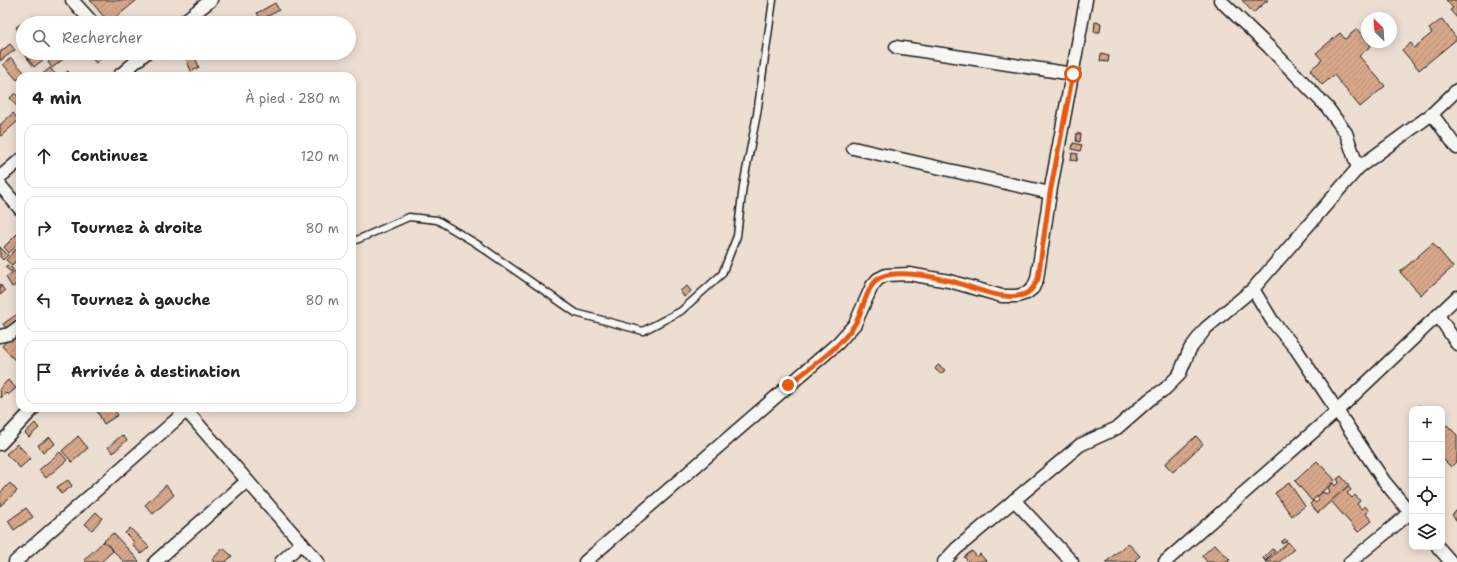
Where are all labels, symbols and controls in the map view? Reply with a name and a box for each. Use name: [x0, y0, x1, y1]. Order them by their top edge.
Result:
north arrow: [1361, 12, 1397, 48]
search box: [16, 16, 356, 60]
icon: search: [30, 27, 52, 49]
text: Rechercher: [62, 28, 143, 48]
route start: [1064, 65, 1082, 83]
text: 4 min: [32, 87, 82, 109]
text: À pied · 280 m: [245, 90, 340, 107]
icon: ahead: [33, 145, 55, 167]
text: Continuez: [71, 146, 148, 166]
text: 120 m: [301, 148, 339, 165]
icon: right: [33, 217, 55, 239]
text: Tournez à droite: [71, 218, 203, 238]
text: 80 m: [305, 220, 339, 237]
icon: left: [33, 289, 55, 311]
text: Tournez à gauche: [71, 290, 211, 310]
text: 80 m: [305, 292, 339, 309]
icon: arrive: [33, 361, 55, 383]
text: Arrivée à destination: [71, 362, 240, 382]
route end: [779, 376, 797, 394]
map controls: [1409, 406, 1445, 550]
button: +: [1409, 406, 1445, 442]
button: −: [1409, 442, 1445, 478]
button: locate: [1409, 478, 1445, 514]
button: layers: [1409, 514, 1445, 550]

